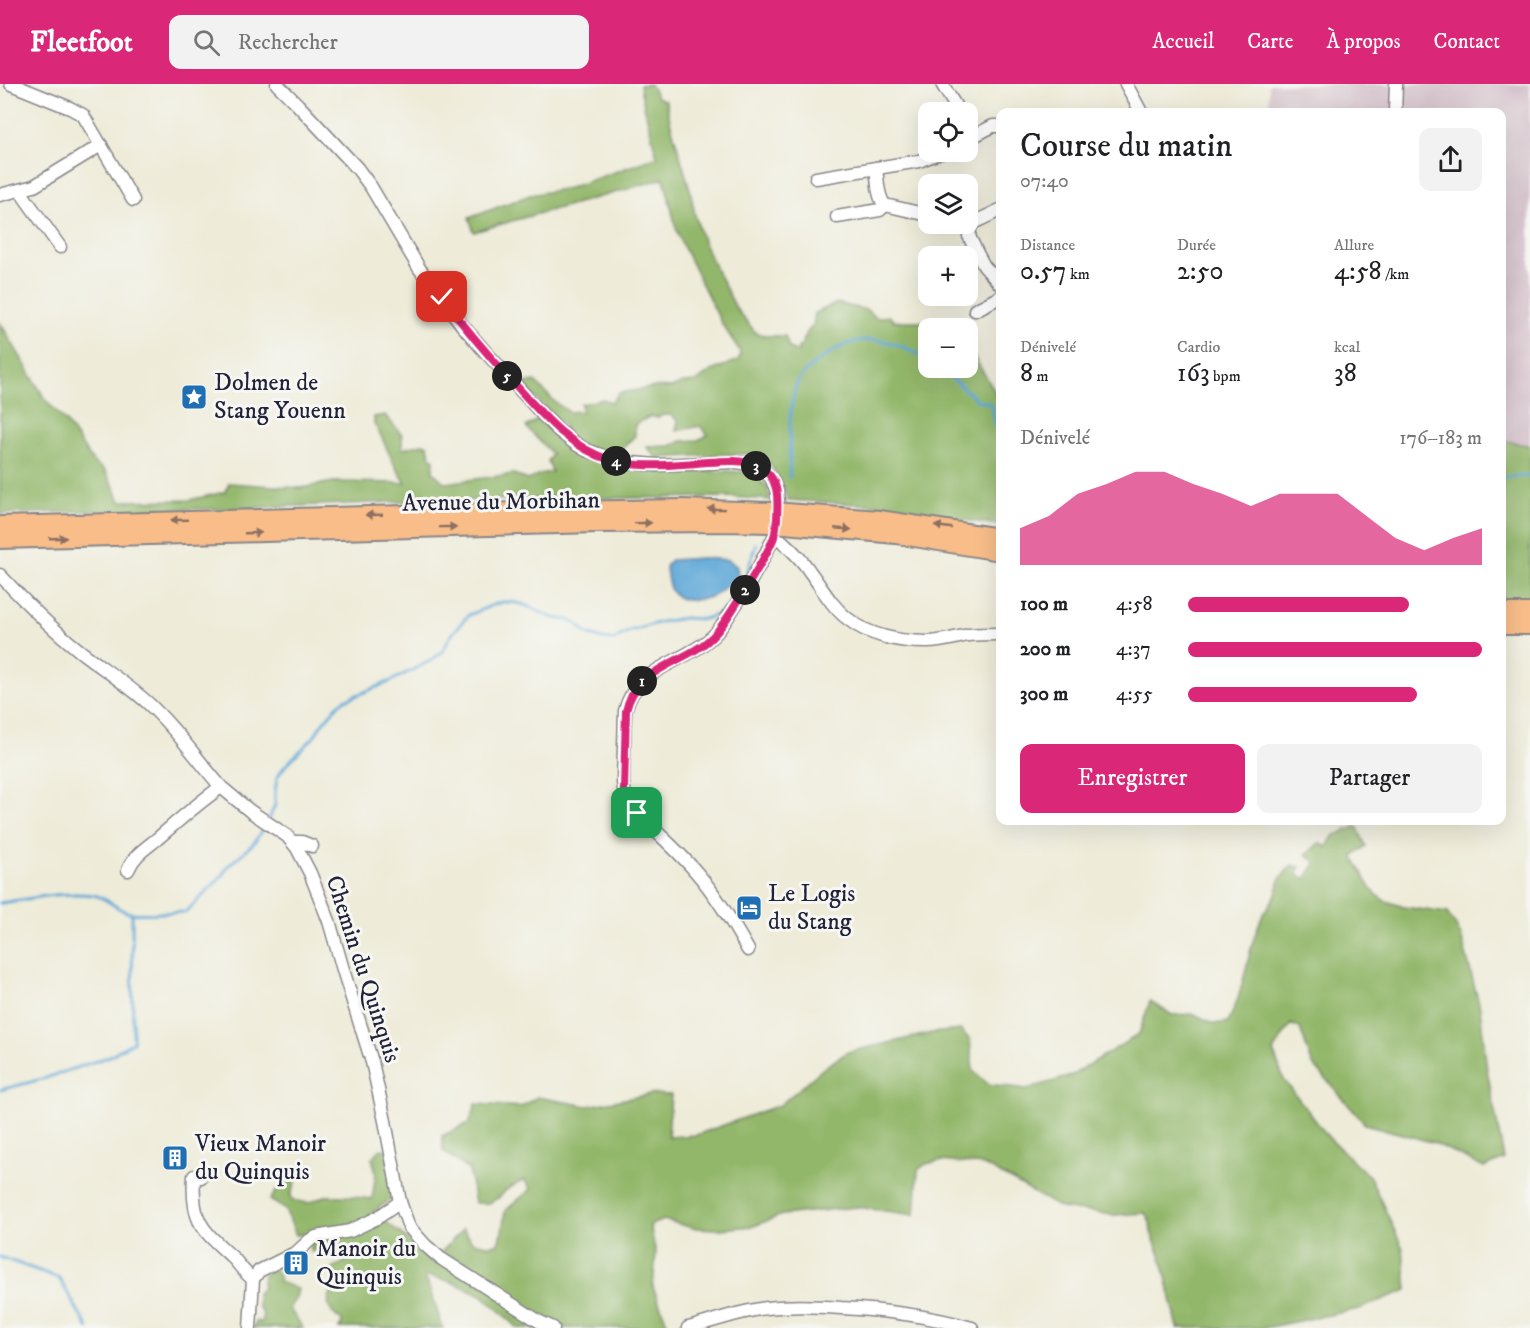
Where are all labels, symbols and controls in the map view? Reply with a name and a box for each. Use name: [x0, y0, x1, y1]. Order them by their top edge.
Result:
search box: [169, 15, 589, 69]
text: Fleetfoot: [30, 25, 133, 60]
icon: search: [190, 26, 223, 59]
text: Rechercher: [238, 29, 338, 56]
text: Accueil: [1152, 29, 1214, 55]
text: Carte: [1247, 29, 1293, 55]
text: À propos: [1326, 29, 1401, 55]
text: Contact: [1434, 29, 1500, 55]
map controls: [918, 102, 978, 378]
button: locate: [918, 102, 978, 162]
text: Course du matin: [1020, 126, 1233, 167]
button: share: [1419, 128, 1482, 191]
text: 07:40: [1020, 169, 1069, 194]
button: layers: [918, 174, 978, 234]
text: Distance: [1020, 235, 1075, 255]
text: Durée: [1177, 235, 1216, 255]
text: Allure: [1334, 235, 1374, 255]
button: +: [918, 246, 978, 306]
text: 0.57: [1020, 255, 1066, 288]
text: 2:50: [1177, 255, 1223, 288]
text: 4:58: [1334, 255, 1382, 288]
text: km: [1066, 264, 1090, 284]
text: /km: [1382, 264, 1409, 284]
pin: [416, 271, 467, 322]
icon: check: [425, 280, 458, 313]
button: −: [918, 318, 978, 378]
text: Dénivelé: [1020, 337, 1076, 357]
text: Cardio: [1177, 337, 1220, 357]
text: kcal: [1334, 337, 1360, 357]
text: 8: [1020, 357, 1033, 390]
text: 163: [1177, 357, 1210, 390]
text: 38: [1334, 357, 1357, 390]
pin: 5: [492, 361, 522, 391]
text: 5: [503, 366, 511, 386]
text: m: [1033, 366, 1048, 386]
text: bpm: [1210, 366, 1241, 386]
place label: Dolmen de Stang Youenn: [214, 368, 346, 426]
place icon: Dolmen de Stang Youenn: [179, 382, 209, 412]
text: Dénivelé: [1020, 426, 1090, 451]
text: 176–183 m: [1399, 426, 1482, 451]
pin: 4: [601, 446, 631, 476]
text: 4: [611, 451, 621, 471]
pin: 3: [741, 451, 771, 481]
text: 3: [753, 456, 759, 476]
street label: Avenue du Morbihan: [402, 485, 601, 519]
one-way arrow: [706, 504, 725, 514]
one-way arrow: [364, 510, 383, 520]
one-way arrow: [169, 516, 188, 525]
one-way arrow: [634, 518, 653, 528]
one-way arrow: [439, 523, 458, 532]
one-way arrow: [933, 523, 952, 532]
one-way arrow: [834, 524, 853, 534]
one-way arrow: [244, 528, 263, 537]
one-way arrow: [49, 533, 68, 543]
pin: 2: [730, 575, 760, 605]
text: 2: [741, 580, 749, 600]
text: 100 m: [1020, 592, 1068, 617]
text: 4:58: [1116, 592, 1153, 617]
text: 200 m: [1020, 637, 1071, 662]
text: 4:37: [1116, 637, 1151, 662]
pin: 1: [627, 666, 657, 696]
text: 1: [639, 671, 645, 691]
text: 300 m: [1020, 682, 1068, 707]
text: 4:55: [1116, 682, 1153, 707]
button: Enregistrer: [1020, 744, 1245, 813]
button: Partager: [1257, 744, 1482, 813]
pin: [611, 787, 662, 838]
icon: arrive: [620, 796, 653, 829]
street label: Chemin du Quinquis: [319, 872, 407, 1066]
place label: Le Logis du Stang: [768, 879, 855, 937]
hotel icon: Le Logis du Stang: [734, 893, 764, 923]
place label: Vieux Manoir du Quinquis: [194, 1129, 326, 1187]
building icon: Vieux Manoir du Quinquis: [160, 1143, 190, 1173]
place label: Manoir du Quinquis: [316, 1234, 416, 1292]
building icon: Manoir du Quinquis: [281, 1248, 311, 1278]

